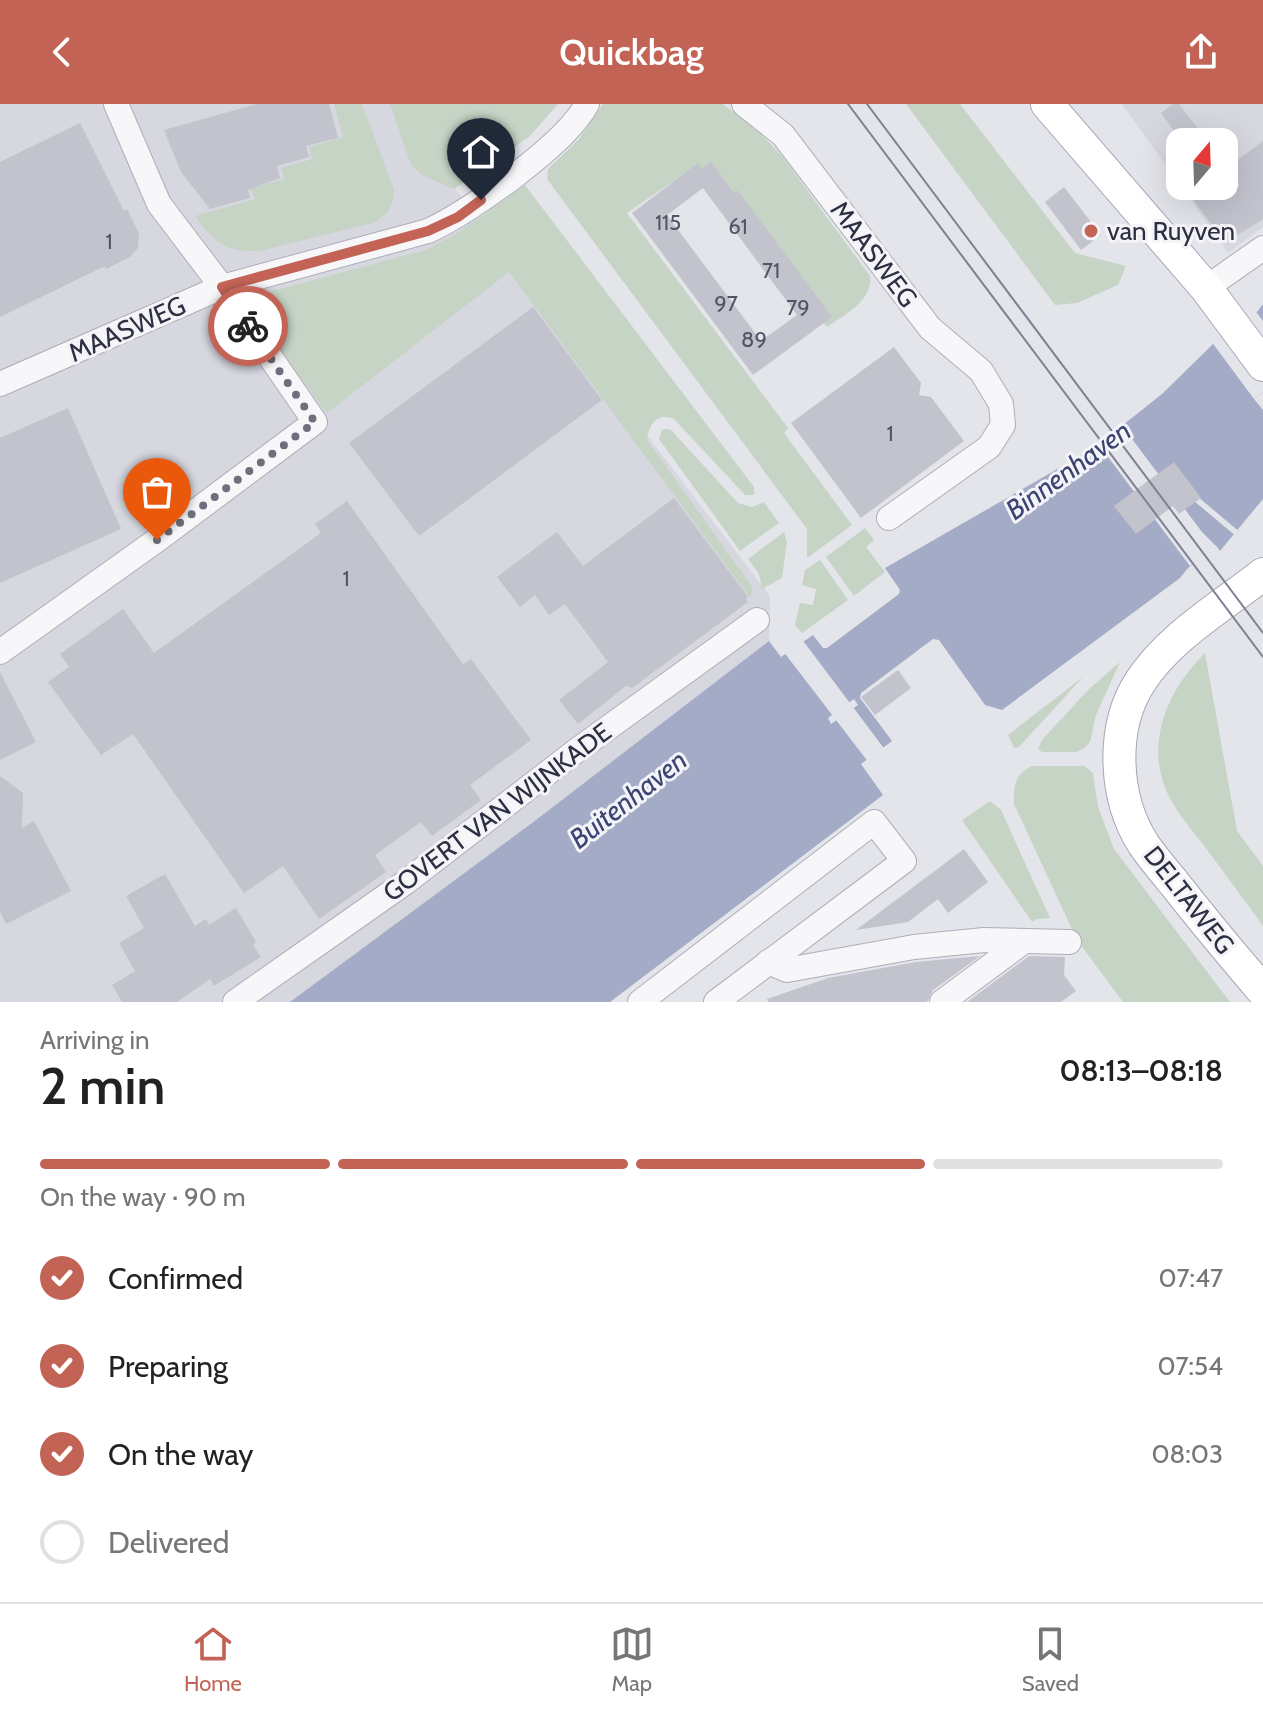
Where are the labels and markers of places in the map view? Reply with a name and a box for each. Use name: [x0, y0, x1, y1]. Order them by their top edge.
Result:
pin: [447, 118, 515, 200]
place label: van Ruyven: [1107, 215, 1235, 247]
marker: van Ruyven: [1082, 222, 1100, 240]
pin: [123, 458, 191, 540]

